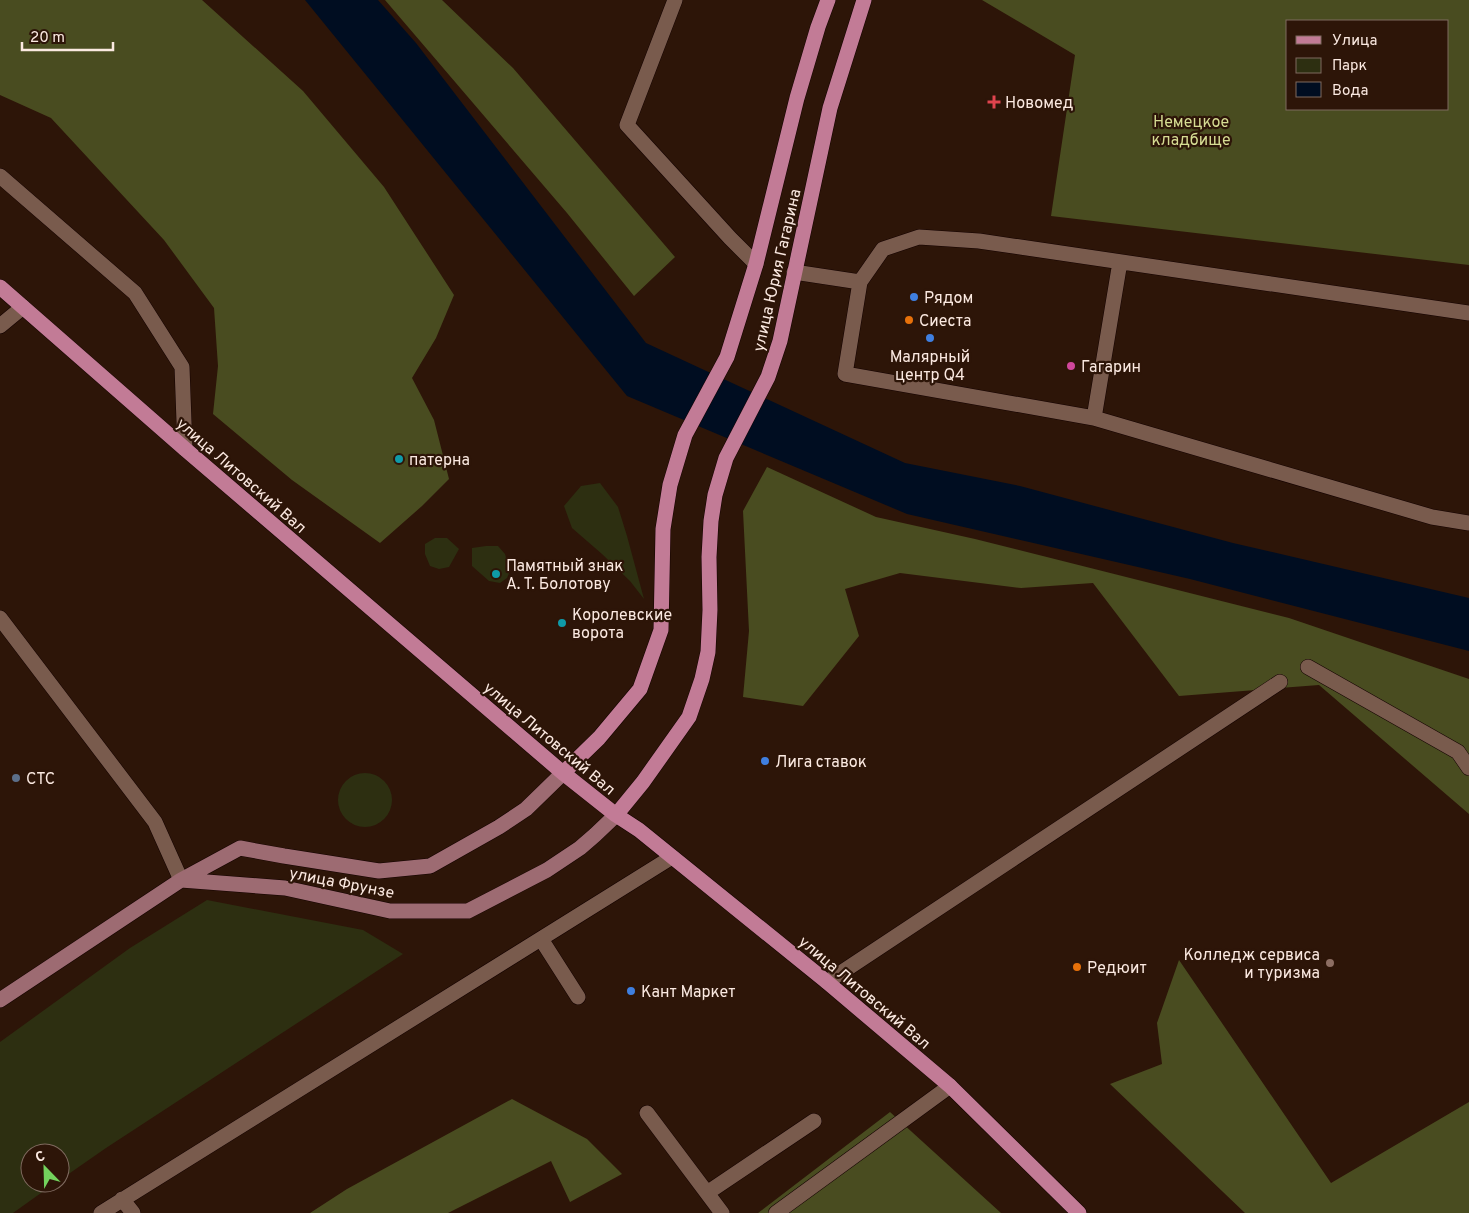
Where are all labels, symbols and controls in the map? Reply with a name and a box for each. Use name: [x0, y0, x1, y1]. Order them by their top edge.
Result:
scale bar: [22, 20, 114, 52]
legend: [1286, 20, 1449, 110]
text: 20 m: [30, 29, 65, 48]
text: Улица: [1332, 32, 1377, 51]
text: Парк: [1332, 57, 1367, 76]
text: Вода: [1332, 82, 1368, 101]
place label: Новомед: [1005, 94, 1073, 114]
marker: Новомед: [987, 95, 1001, 109]
park label: Немецкое кладбище: [1151, 113, 1231, 151]
street label: улица Юрия Гагарина: [749, 187, 806, 354]
place label: Рядом: [924, 289, 973, 309]
marker: Рядом: [908, 291, 920, 303]
place label: Сиеста: [919, 312, 972, 332]
marker: Сиеста: [903, 314, 915, 326]
marker: Малярный центр Q4: [924, 332, 936, 344]
place label: Малярный центр Q4: [890, 348, 970, 386]
place label: Гагарин: [1081, 358, 1141, 378]
marker: Гагарин: [1065, 360, 1077, 372]
street label: улица Литовский Вал: [172, 415, 310, 538]
place label: патерна: [409, 451, 470, 471]
marker: патерна: [393, 453, 405, 465]
place label: Памятный знак А. Т. Болотову: [506, 557, 623, 595]
marker: Памятный знак А. Т. Болотову: [490, 568, 502, 580]
place label: Королевские ворота: [572, 606, 672, 644]
marker: Королевские ворота: [556, 617, 568, 629]
street label: улица Литовский Вал: [479, 679, 619, 801]
place label: Лига ставок: [775, 753, 867, 773]
marker: Лига ставок: [759, 755, 771, 767]
place label: СТС: [26, 770, 55, 790]
marker: СТС: [10, 772, 22, 784]
street label: улица Фрунзе: [287, 864, 396, 904]
street label: улица Литовский Вал: [794, 933, 934, 1055]
place label: Колледж сервиса и туризма: [1183, 946, 1320, 984]
marker: Колледж сервиса и туризма: [1324, 957, 1336, 969]
place label: Редюит: [1087, 959, 1147, 979]
marker: Редюит: [1071, 961, 1083, 973]
place label: Кант Маркет: [641, 983, 736, 1003]
marker: Кант Маркет: [625, 985, 637, 997]
north arrow: [20, 1143, 70, 1193]
text: С: [33, 1148, 48, 1167]

